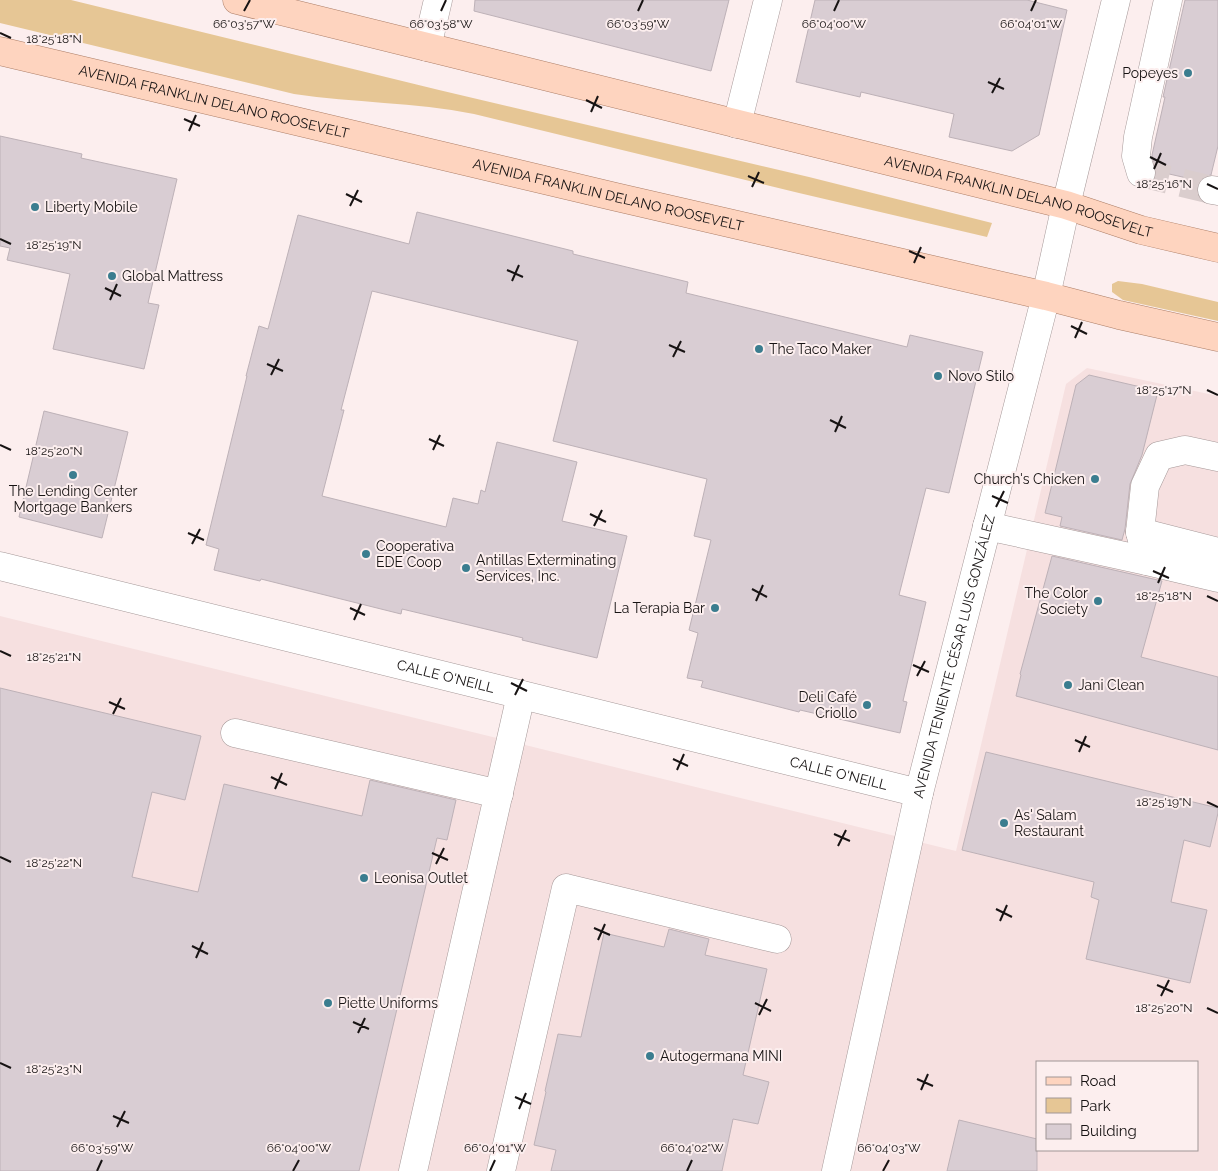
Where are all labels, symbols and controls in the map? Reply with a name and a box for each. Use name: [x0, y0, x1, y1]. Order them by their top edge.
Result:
text: 66°03'57"W: [213, 17, 276, 31]
text: 66°03'58"W: [410, 17, 473, 31]
text: 66°03'59"W: [607, 17, 670, 31]
text: 66°04'00"W: [802, 17, 867, 31]
text: 66°04'01"W: [1000, 17, 1062, 31]
text: 18°25'18"N: [26, 32, 82, 46]
street label: AVENIDA FRANKLIN DELANO ROOSEVELT: [77, 62, 351, 142]
place label: Popeyes: [1122, 65, 1178, 81]
marker: Popeyes: [1182, 67, 1194, 79]
street label: AVENIDA FRANKLIN DELANO ROOSEVELT: [883, 152, 1155, 241]
street label: AVENIDA FRANKLIN DELANO ROOSEVELT: [471, 155, 746, 234]
text: 18°25'16"N: [1136, 177, 1192, 191]
place label: Liberty Mobile: [45, 199, 138, 215]
marker: Liberty Mobile: [29, 201, 41, 213]
text: 18°25'19"N: [26, 238, 82, 252]
place label: Global Mattress: [122, 268, 223, 284]
marker: Global Mattress: [106, 270, 118, 282]
place label: The Taco Maker: [769, 341, 871, 357]
marker: The Taco Maker: [753, 343, 765, 355]
place label: Novo Stilo: [948, 368, 1014, 384]
marker: Novo Stilo: [932, 370, 944, 382]
text: 18°25'17"N: [1137, 383, 1191, 397]
text: 18°25'20"N: [26, 444, 82, 458]
marker: The Lending Center Mortgage Bankers: [67, 469, 79, 481]
place label: Church's Chicken: [974, 471, 1085, 487]
marker: Church's Chicken: [1089, 473, 1101, 485]
place label: The Lending Center Mortgage Bankers: [9, 483, 137, 515]
street label: AVENIDA TENIENTE CÉSAR LUIS GONZÁLEZ: [910, 513, 998, 800]
place label: Cooperativa EDE Coop: [376, 538, 454, 570]
marker: Cooperativa EDE Coop: [360, 548, 372, 560]
place label: Antillas Exterminating Services, Inc.: [476, 552, 616, 584]
marker: Antillas Exterminating Services, Inc.: [460, 562, 472, 574]
place label: The Color Society: [1025, 585, 1088, 617]
text: 18°25'18"N: [1136, 589, 1192, 603]
marker: The Color Society: [1092, 595, 1104, 607]
place label: La Terapia Bar: [614, 600, 705, 616]
marker: La Terapia Bar: [709, 602, 721, 614]
text: 18°25'21"N: [27, 650, 81, 664]
street label: CALLE O'NEILL: [395, 656, 496, 696]
place label: Jani Clean: [1078, 677, 1144, 693]
marker: Jani Clean: [1062, 679, 1074, 691]
place label: Deli Café Criollo: [799, 689, 857, 721]
marker: Deli Café Criollo: [861, 699, 873, 711]
street label: CALLE O'NEILL: [788, 753, 889, 793]
text: 18°25'19"N: [1136, 795, 1192, 809]
place label: As' Salam Restaurant: [1014, 807, 1084, 839]
marker: As' Salam Restaurant: [998, 817, 1010, 829]
text: 18°25'22"N: [26, 856, 82, 870]
place label: Leonisa Outlet: [374, 870, 468, 886]
marker: Leonisa Outlet: [358, 872, 370, 884]
place label: Piette Uniforms: [338, 995, 438, 1011]
marker: Piette Uniforms: [322, 997, 334, 1009]
text: 18°25'20"N: [1136, 1001, 1192, 1015]
place label: Autogermana MINI: [660, 1048, 782, 1064]
marker: Autogermana MINI: [644, 1050, 656, 1062]
legend: [1036, 1061, 1198, 1151]
text: 18°25'23"N: [26, 1062, 82, 1076]
text: Road: [1080, 1072, 1116, 1090]
text: Park: [1080, 1097, 1111, 1115]
text: Building: [1080, 1122, 1137, 1140]
text: 66°03'59"W: [71, 1141, 134, 1155]
text: 66°04'00"W: [267, 1141, 332, 1155]
text: 66°04'01"W: [464, 1141, 526, 1155]
text: 66°04'02"W: [660, 1141, 724, 1155]
text: 66°04'03"W: [857, 1141, 921, 1155]

